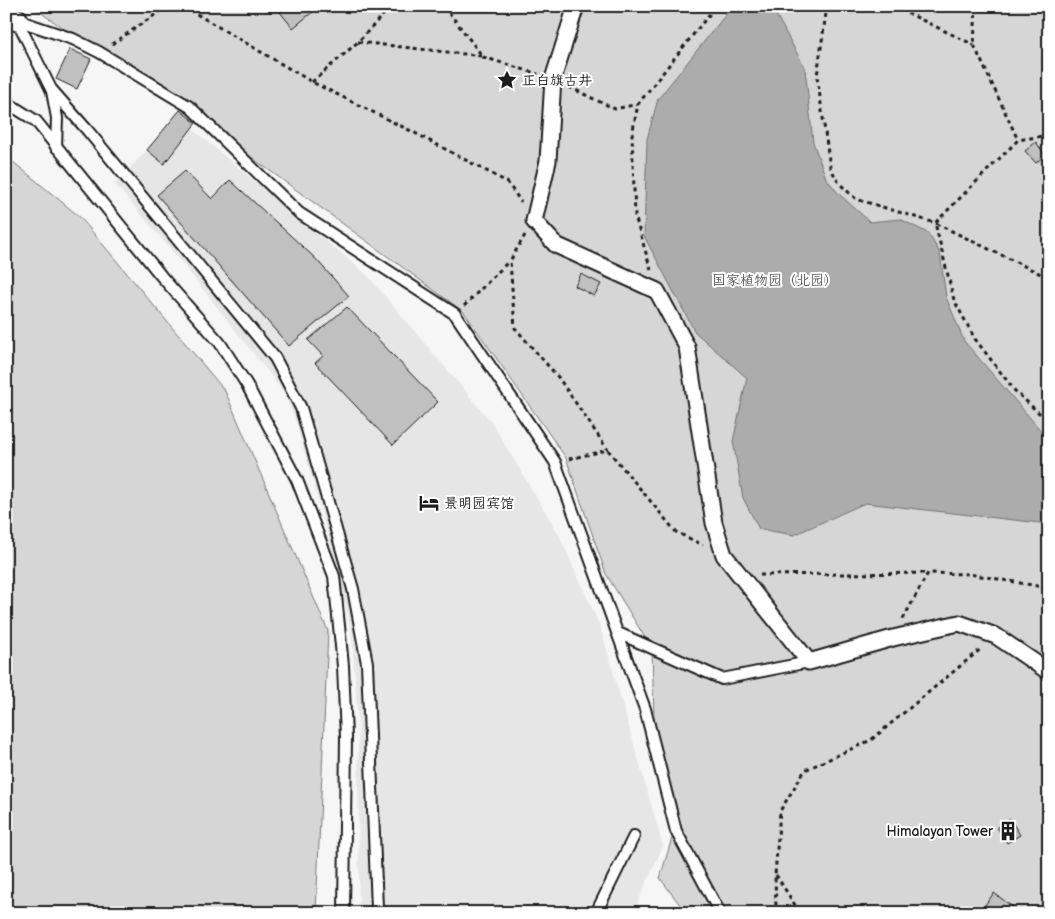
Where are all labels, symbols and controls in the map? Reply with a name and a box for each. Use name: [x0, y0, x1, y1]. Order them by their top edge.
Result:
place icon: 正白旗古井: [496, 69, 518, 91]
place label: 正白旗古井: [522, 72, 592, 89]
park label: 国家植物园（北园）: [712, 272, 838, 289]
hotel icon: 景明园宾馆: [418, 492, 440, 514]
place label: 景明园宾馆: [444, 495, 514, 512]
building icon: Himalayan Tower: [997, 820, 1019, 842]
place label: Himalayan Tower: [886, 823, 994, 840]

